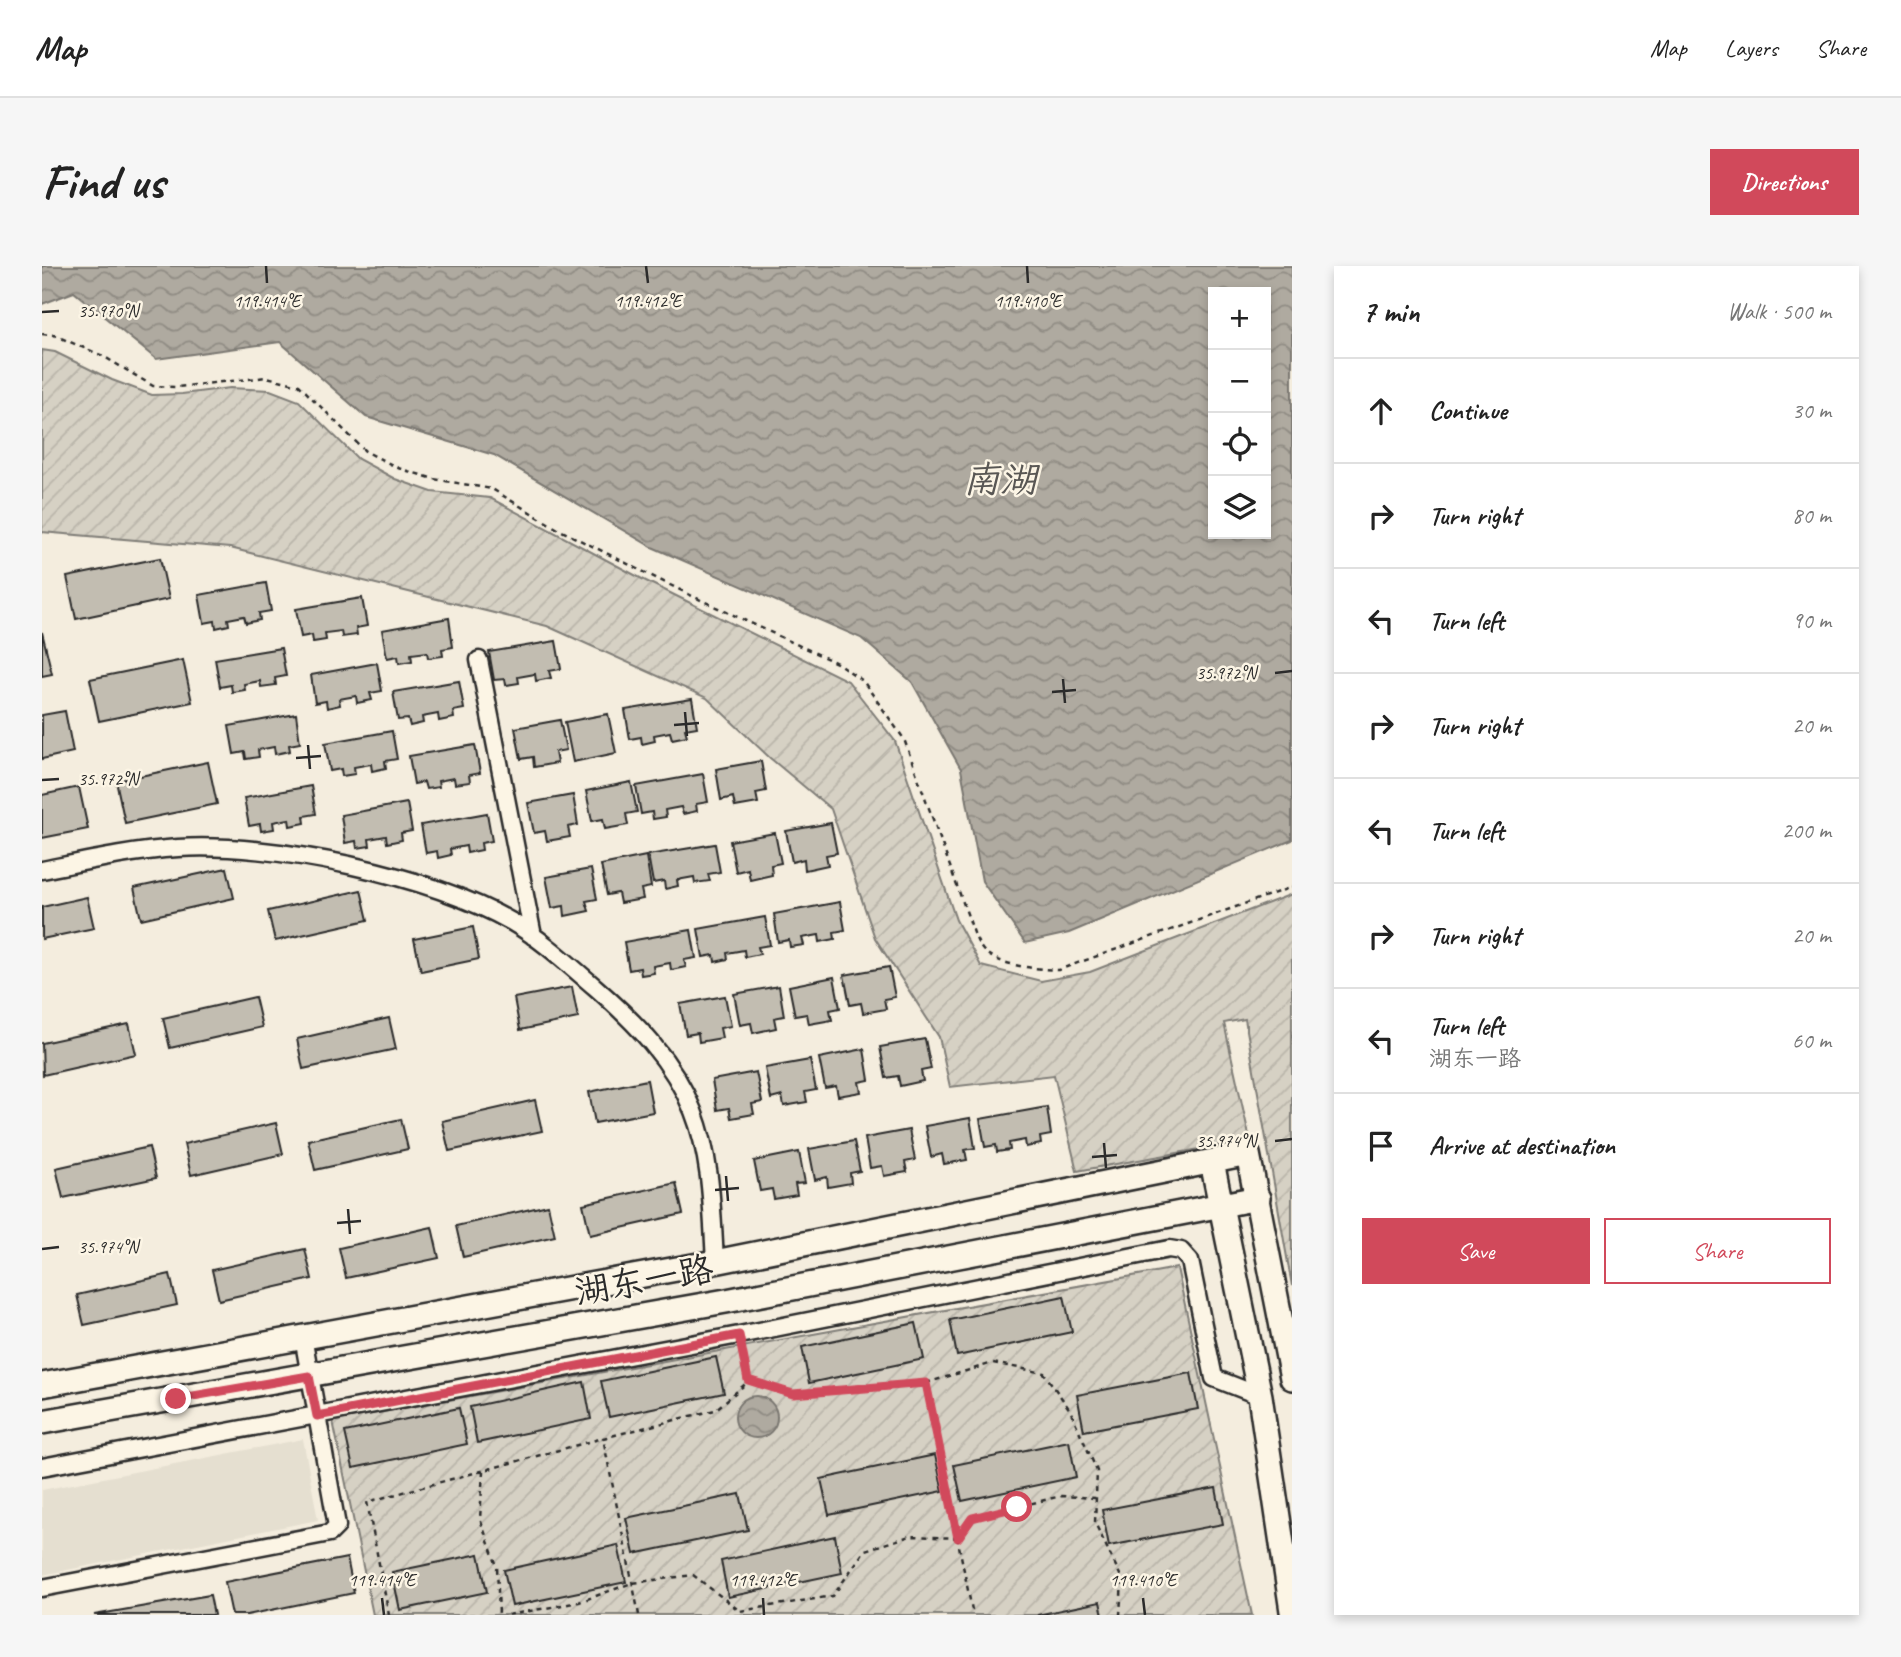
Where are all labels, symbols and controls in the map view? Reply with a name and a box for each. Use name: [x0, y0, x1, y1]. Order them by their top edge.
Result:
text: Map: [35, 27, 86, 69]
text: Map: [1650, 33, 1687, 63]
text: Layers: [1725, 33, 1778, 63]
text: Share: [1816, 33, 1866, 63]
button: Directions: [1710, 149, 1859, 215]
text: Find us: [42, 151, 164, 213]
map controls: [1208, 287, 1271, 539]
button: +: [1208, 287, 1271, 350]
text: 119.414°E: [234, 290, 303, 312]
text: 119.412°E: [615, 290, 684, 312]
text: 119.410°E: [995, 290, 1064, 312]
text: 7 min: [1362, 293, 1419, 331]
text: Walk · 500 m: [1727, 297, 1831, 326]
text: 35.970°N: [78, 300, 141, 322]
button: −: [1208, 350, 1271, 413]
icon: ahead: [1362, 392, 1400, 430]
text: Continue: [1429, 394, 1507, 427]
text: 30 m: [1792, 396, 1831, 425]
button: locate: [1208, 413, 1271, 476]
water label: 南湖: [963, 456, 1041, 503]
button: layers: [1208, 476, 1271, 539]
icon: right: [1362, 497, 1400, 535]
text: Turn right: [1429, 499, 1520, 532]
text: 80 m: [1792, 501, 1831, 530]
icon: left: [1362, 602, 1400, 640]
text: Turn left: [1429, 604, 1504, 637]
text: 90 m: [1792, 606, 1831, 635]
text: 35.972°N: [1196, 662, 1259, 684]
icon: right: [1362, 707, 1400, 745]
text: Turn right: [1429, 709, 1520, 742]
text: 20 m: [1792, 711, 1831, 740]
text: 35.972°N: [78, 768, 141, 790]
icon: left: [1362, 812, 1400, 850]
text: Turn left: [1429, 814, 1504, 847]
text: 200 m: [1782, 816, 1831, 845]
icon: right: [1362, 917, 1400, 955]
text: Turn right: [1429, 919, 1520, 952]
text: 20 m: [1792, 921, 1831, 950]
text: Turn left: [1429, 1009, 1504, 1042]
icon: left: [1362, 1022, 1400, 1060]
text: 60 m: [1792, 1026, 1831, 1055]
text: 湖东一路: [1429, 1044, 1521, 1073]
icon: arrive: [1362, 1127, 1400, 1165]
text: Arrive at destination: [1429, 1129, 1615, 1162]
text: 35.974°N: [1196, 1130, 1259, 1152]
button: Save: [1362, 1218, 1590, 1284]
button: Share: [1604, 1218, 1831, 1284]
text: 35.974°N: [78, 1236, 141, 1258]
street label: 湖东一路: [571, 1246, 717, 1315]
route end: [160, 1383, 191, 1414]
route start: [1001, 1491, 1032, 1522]
text: 119.414°E: [349, 1569, 418, 1591]
text: 119.412°E: [730, 1569, 799, 1591]
text: 119.410°E: [1110, 1569, 1179, 1591]

